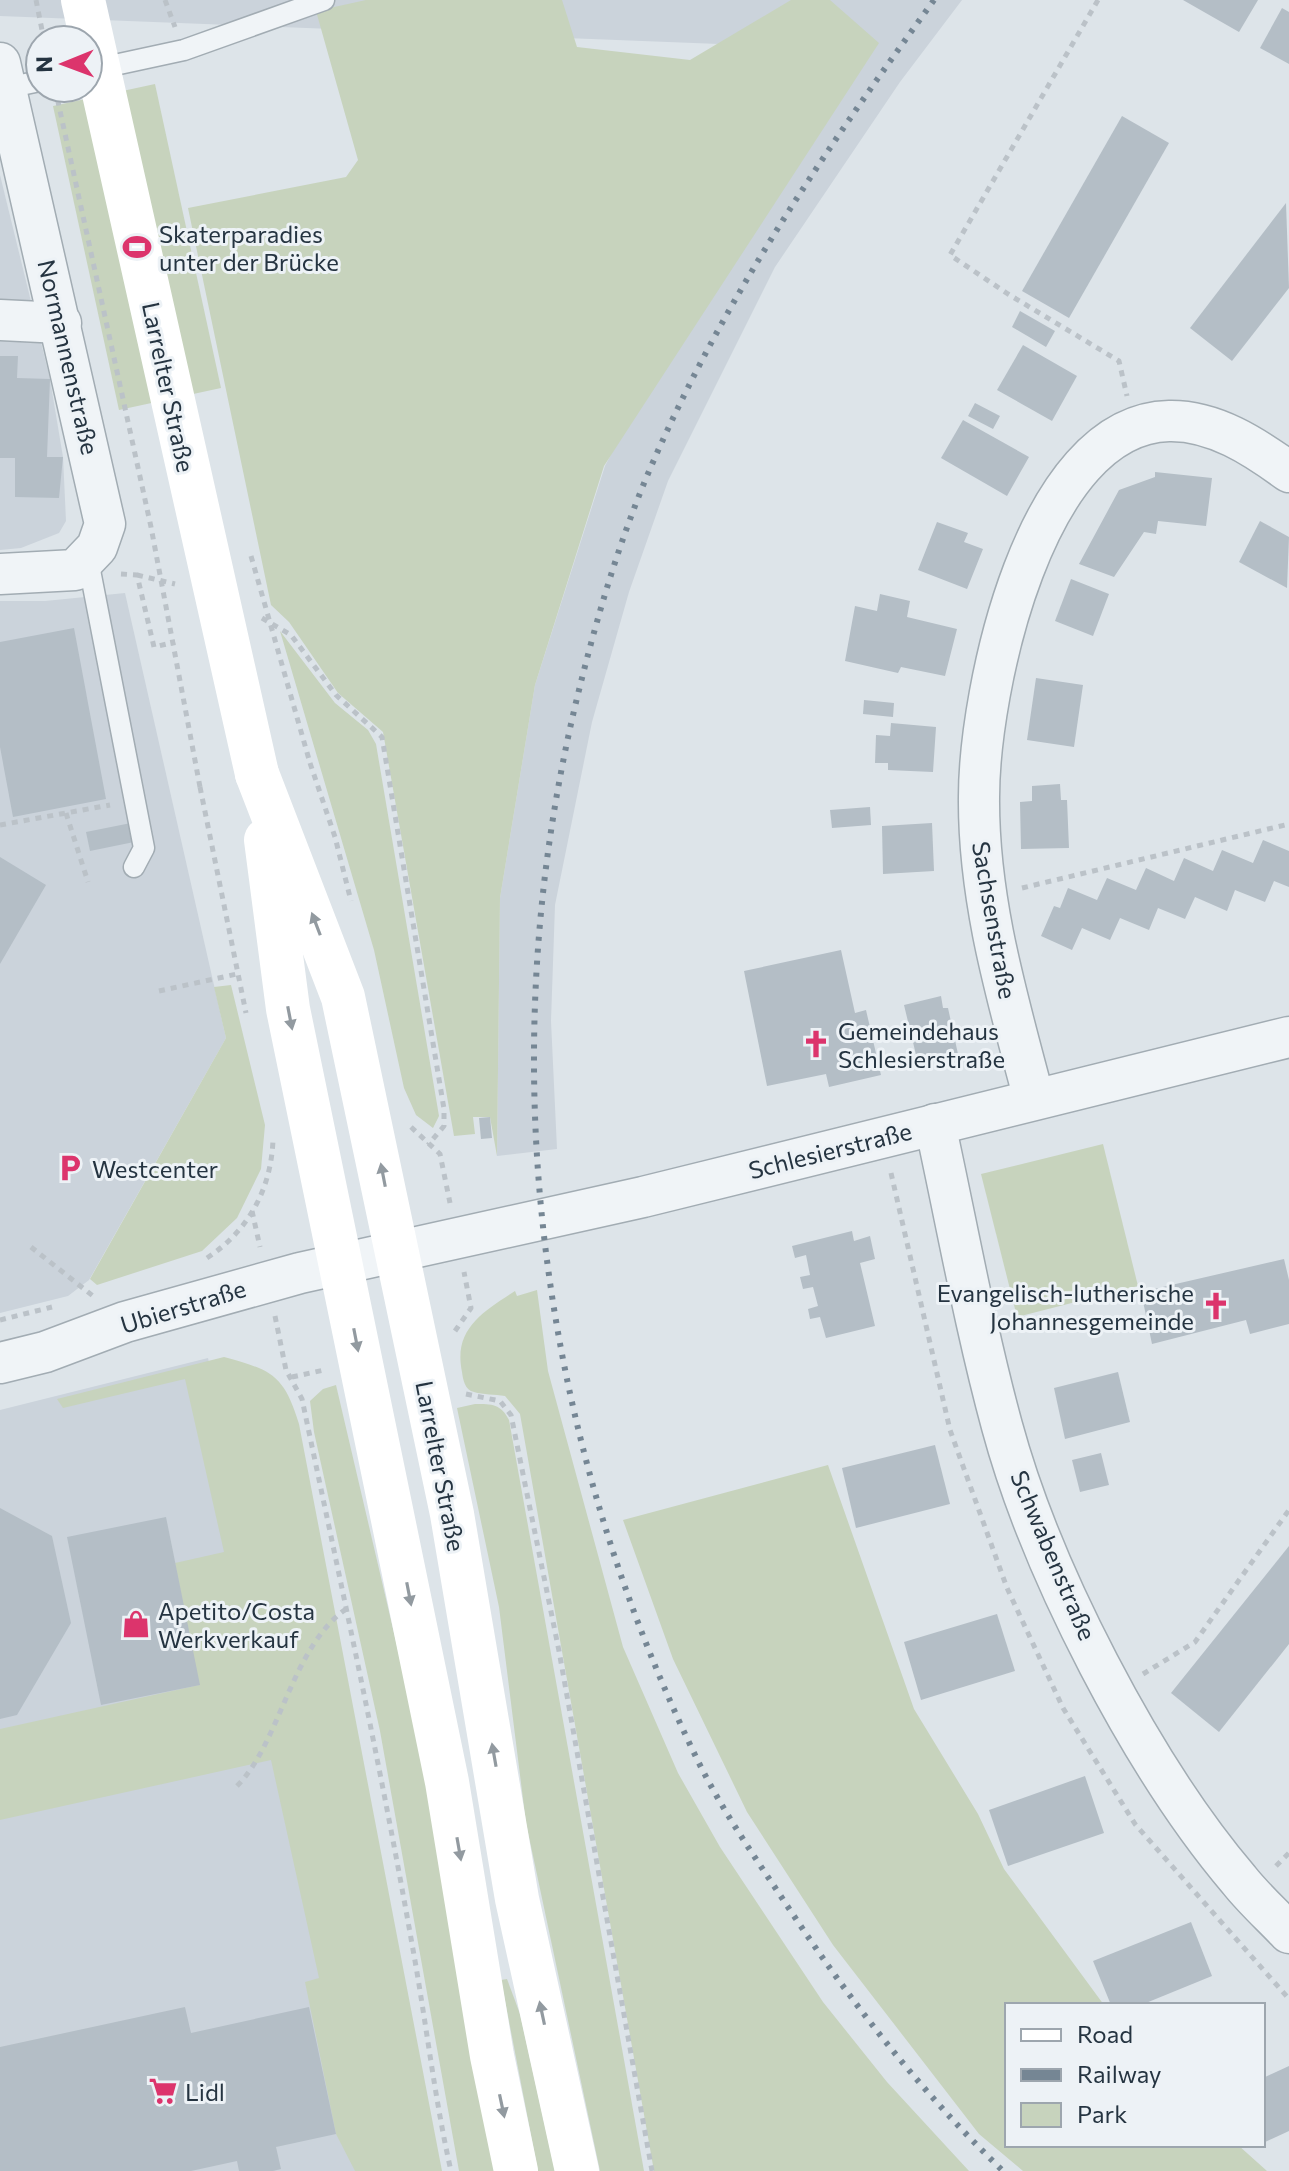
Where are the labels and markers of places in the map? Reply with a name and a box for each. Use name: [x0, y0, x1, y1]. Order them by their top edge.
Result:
place label: Skaterparadies unter der Brücke: [159, 219, 339, 276]
sports icon: Skaterparadies unter der Brücke: [122, 232, 152, 262]
place label: Gemeindehaus Schlesierstraße: [838, 1016, 1005, 1073]
church icon: Gemeindehaus Schlesierstraße: [801, 1029, 831, 1059]
parking icon: Westcenter: [55, 1153, 85, 1183]
place label: Westcenter: [92, 1154, 219, 1183]
place label: Evangelisch-lutherische Johannesgemeinde: [937, 1278, 1194, 1335]
church icon: Evangelisch-lutherische Johannesgemeinde: [1201, 1291, 1231, 1321]
place label: Apetito/Costa Werkverkauf: [158, 1596, 315, 1653]
shop icon: Apetito/Costa Werkverkauf: [121, 1609, 151, 1639]
supermarket icon: Lidl: [148, 2076, 178, 2106]
place label: Lidl: [185, 2077, 225, 2106]

